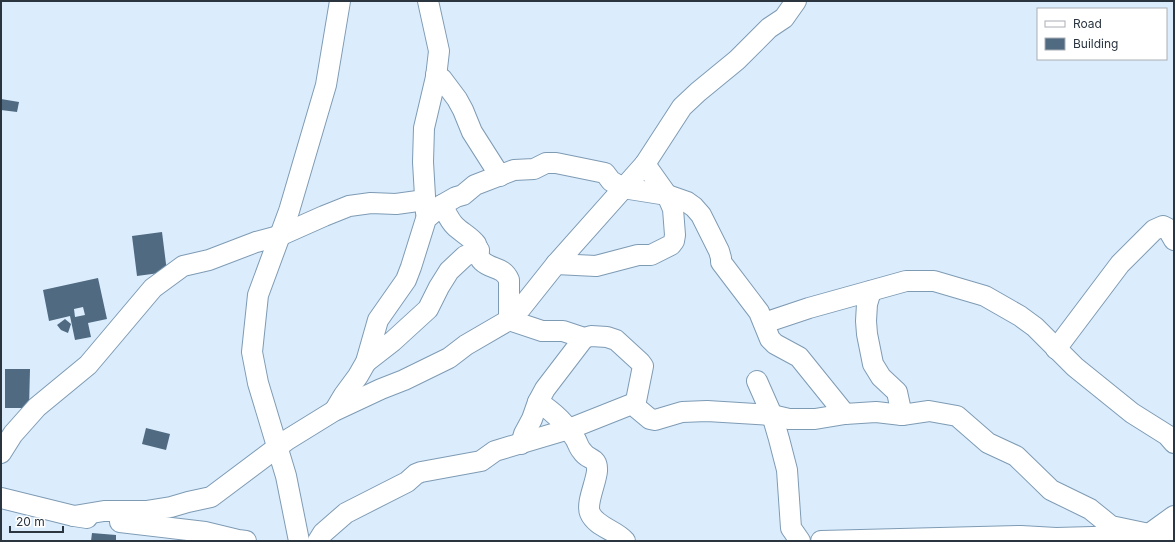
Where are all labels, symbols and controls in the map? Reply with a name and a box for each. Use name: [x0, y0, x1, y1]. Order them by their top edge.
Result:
legend: [1037, 8, 1167, 60]
text: Road: [1073, 16, 1102, 31]
text: Building: [1073, 36, 1118, 51]
scale bar: [10, 508, 63, 534]
text: 20 m: [16, 514, 45, 529]

